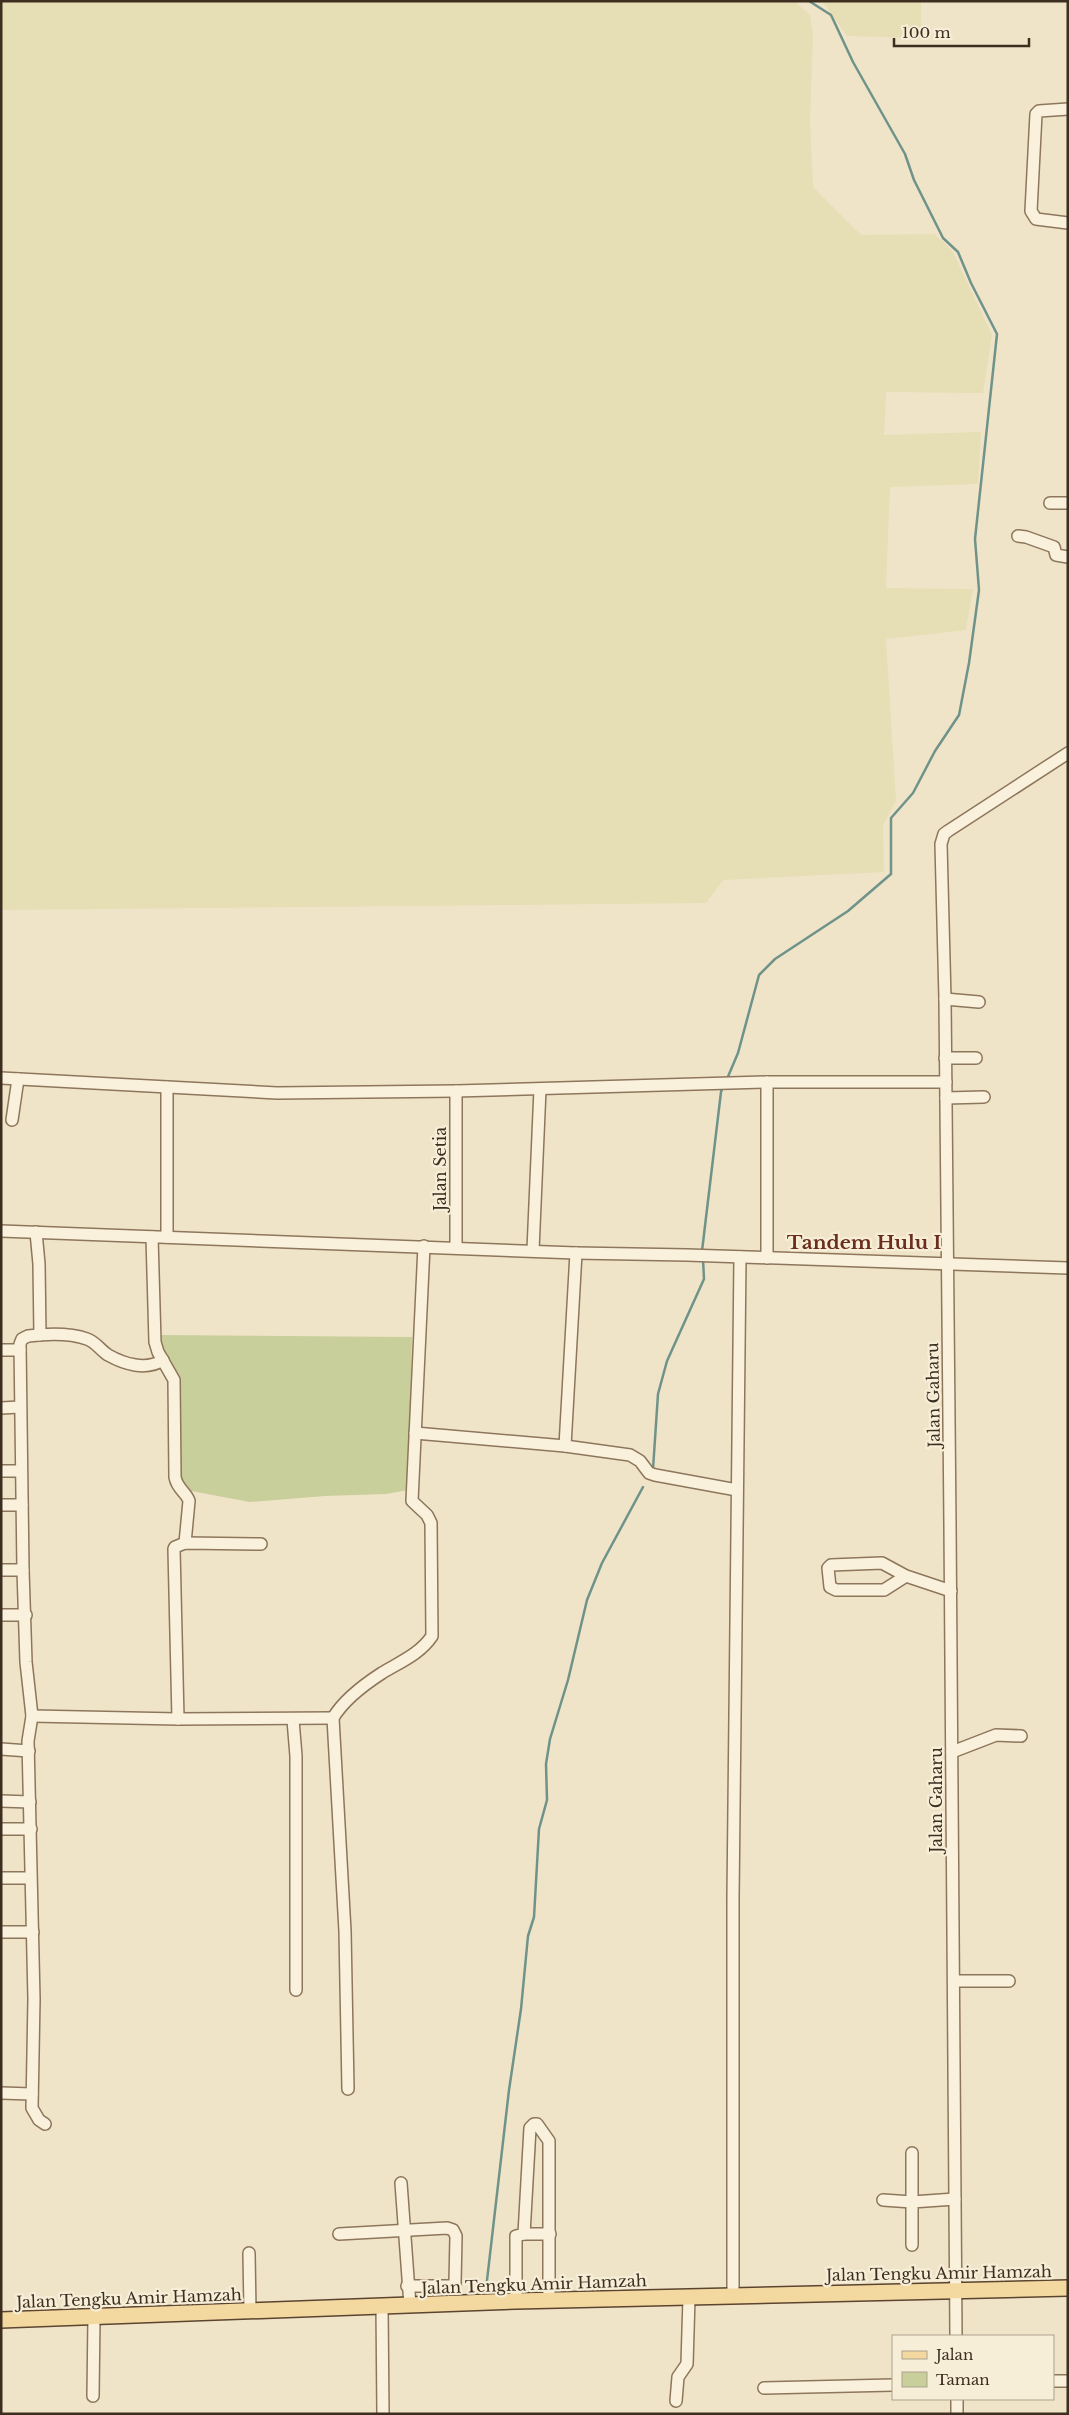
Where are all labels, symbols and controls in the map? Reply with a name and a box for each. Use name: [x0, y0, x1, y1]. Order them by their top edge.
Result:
scale bar: [894, 15, 1029, 47]
text: 100 m: [902, 23, 951, 42]
street label: Jalan Setia: [430, 1127, 450, 1213]
district label: Tandem Hulu I: [787, 1231, 941, 1254]
street label: Jalan Gaharu: [922, 1342, 944, 1450]
street label: Jalan Gaharu: [926, 1747, 946, 1855]
street label: Jalan Tengku Amir Hamzah: [824, 2261, 1052, 2285]
street label: Jalan Tengku Amir Hamzah: [419, 2270, 647, 2298]
street label: Jalan Tengku Amir Hamzah: [14, 2284, 242, 2312]
legend: [892, 2335, 1054, 2400]
text: Jalan: [934, 2345, 973, 2364]
text: Taman: [936, 2370, 990, 2389]

